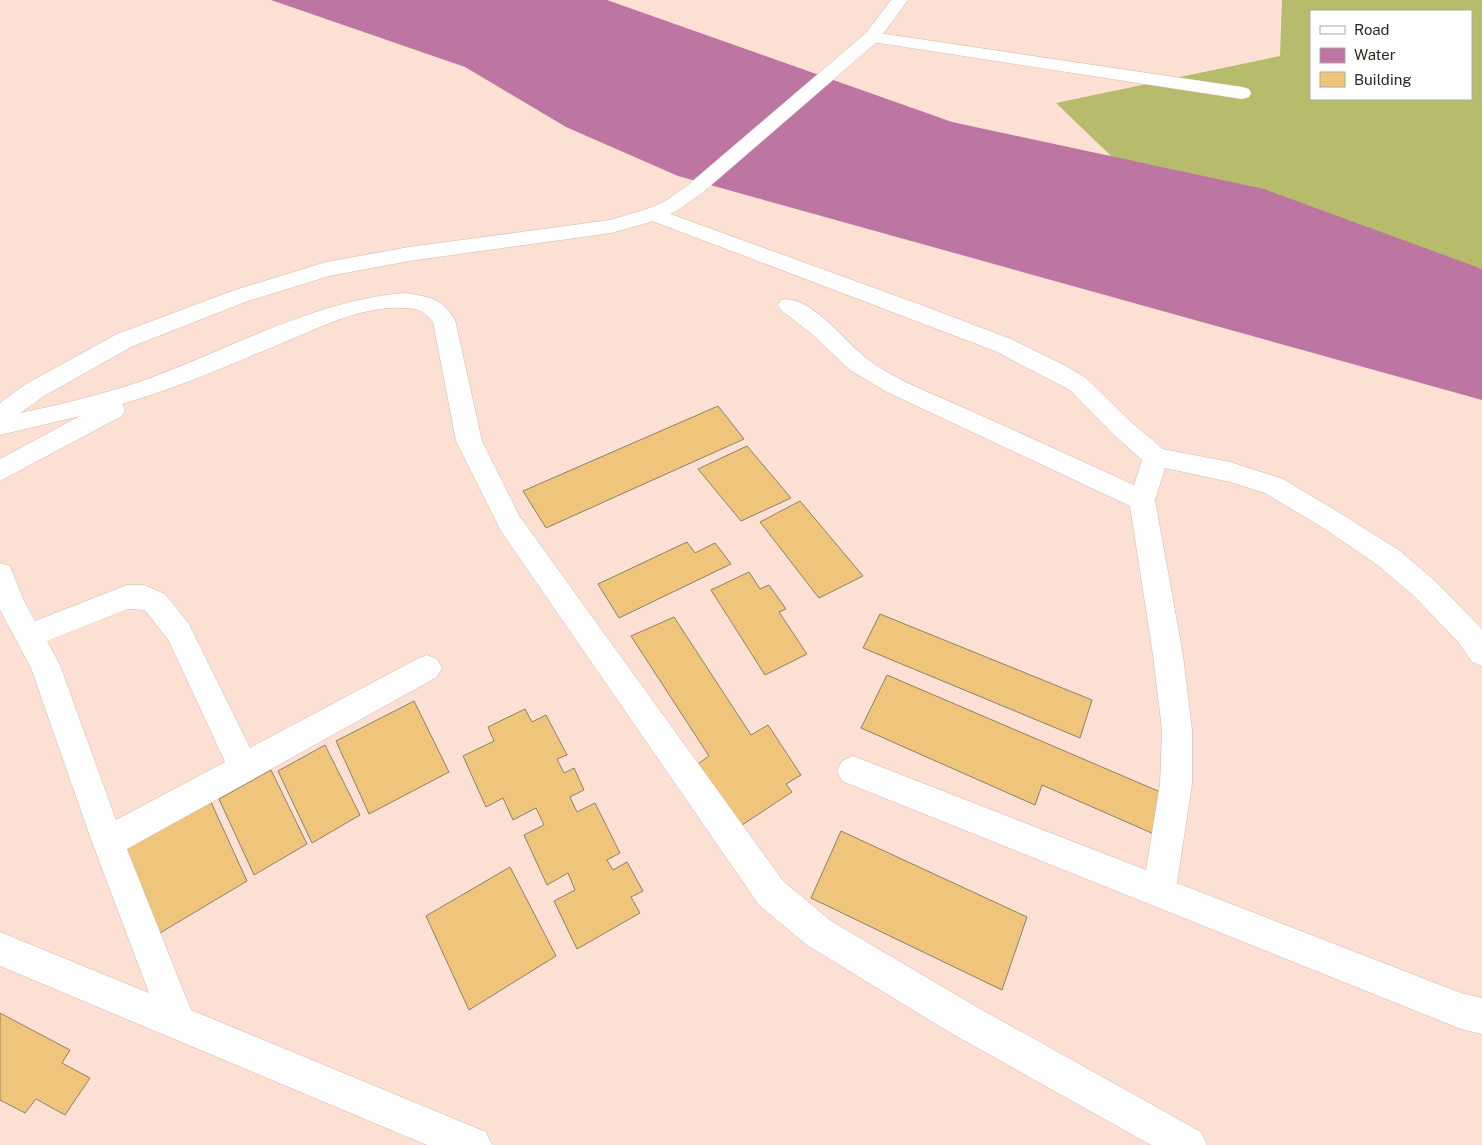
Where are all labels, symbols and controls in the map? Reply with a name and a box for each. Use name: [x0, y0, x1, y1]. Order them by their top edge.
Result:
legend: [1310, 10, 1472, 100]
text: Road: [1354, 21, 1390, 38]
text: Water: [1354, 46, 1396, 63]
text: Building: [1354, 71, 1412, 88]

